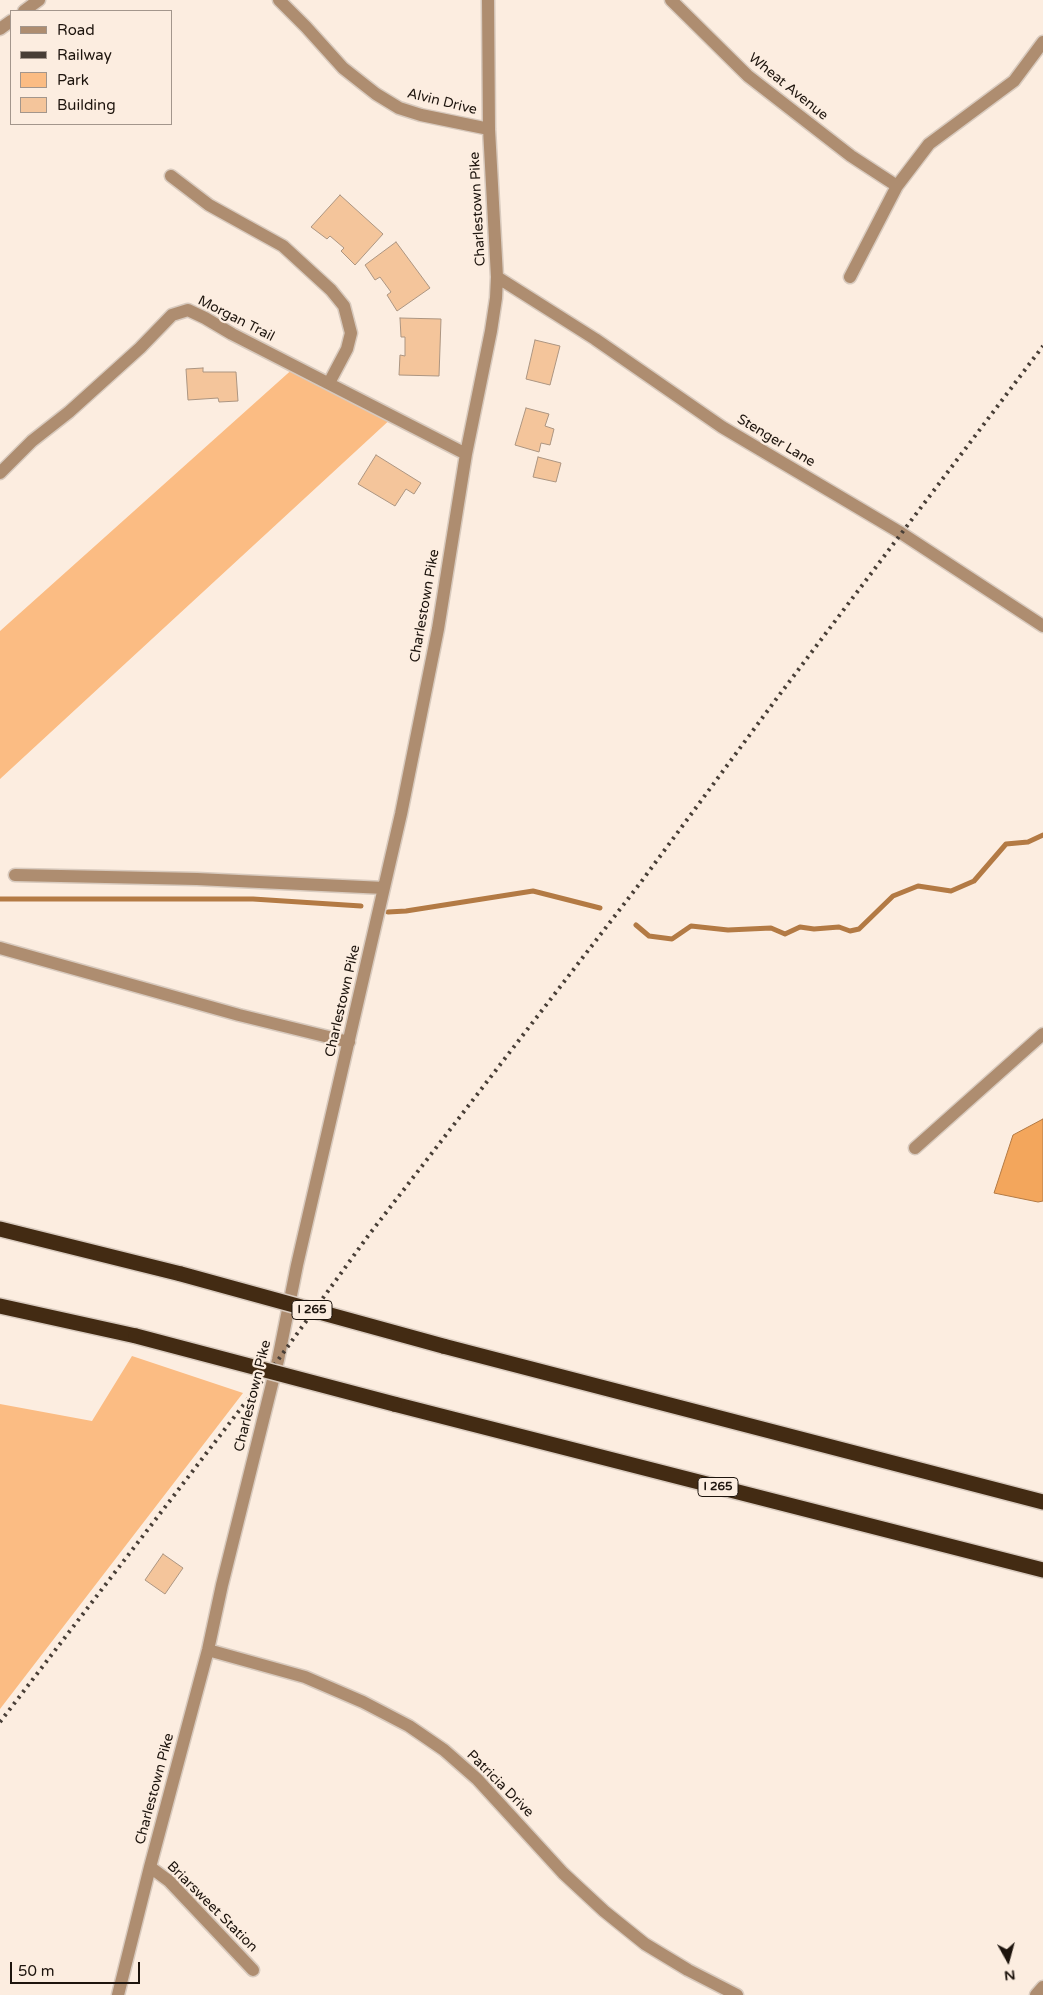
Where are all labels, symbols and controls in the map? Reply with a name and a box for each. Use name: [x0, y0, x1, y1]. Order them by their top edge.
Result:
legend: [10, 10, 172, 125]
text: Road: [57, 21, 95, 39]
text: Railway: [57, 46, 112, 64]
street label: Wheat Avenue: [745, 50, 831, 124]
text: Park: [57, 71, 89, 89]
street label: Alvin Drive: [405, 85, 479, 119]
text: Building: [57, 96, 116, 114]
street label: Charlestown Pike: [467, 151, 489, 267]
street label: Morgan Trail: [195, 293, 277, 345]
street label: Stenger Lane: [734, 411, 818, 471]
street label: Charlestown Pike: [407, 548, 443, 664]
street label: Charlestown Pike: [322, 943, 364, 1059]
road number: I 265: [292, 1300, 332, 1320]
street label: Charlestown Pike: [231, 1338, 275, 1454]
road number: I 265: [698, 1478, 738, 1496]
street label: Charlestown Pike: [132, 1731, 178, 1847]
street label: Patricia Drive: [463, 1747, 537, 1821]
street label: Briarsweet Station: [163, 1858, 261, 1956]
north arrow: [983, 1935, 1033, 1985]
scale bar: [12, 1952, 142, 1984]
text: 50 m: [18, 1962, 55, 1980]
text: N: [1003, 1966, 1017, 1985]

